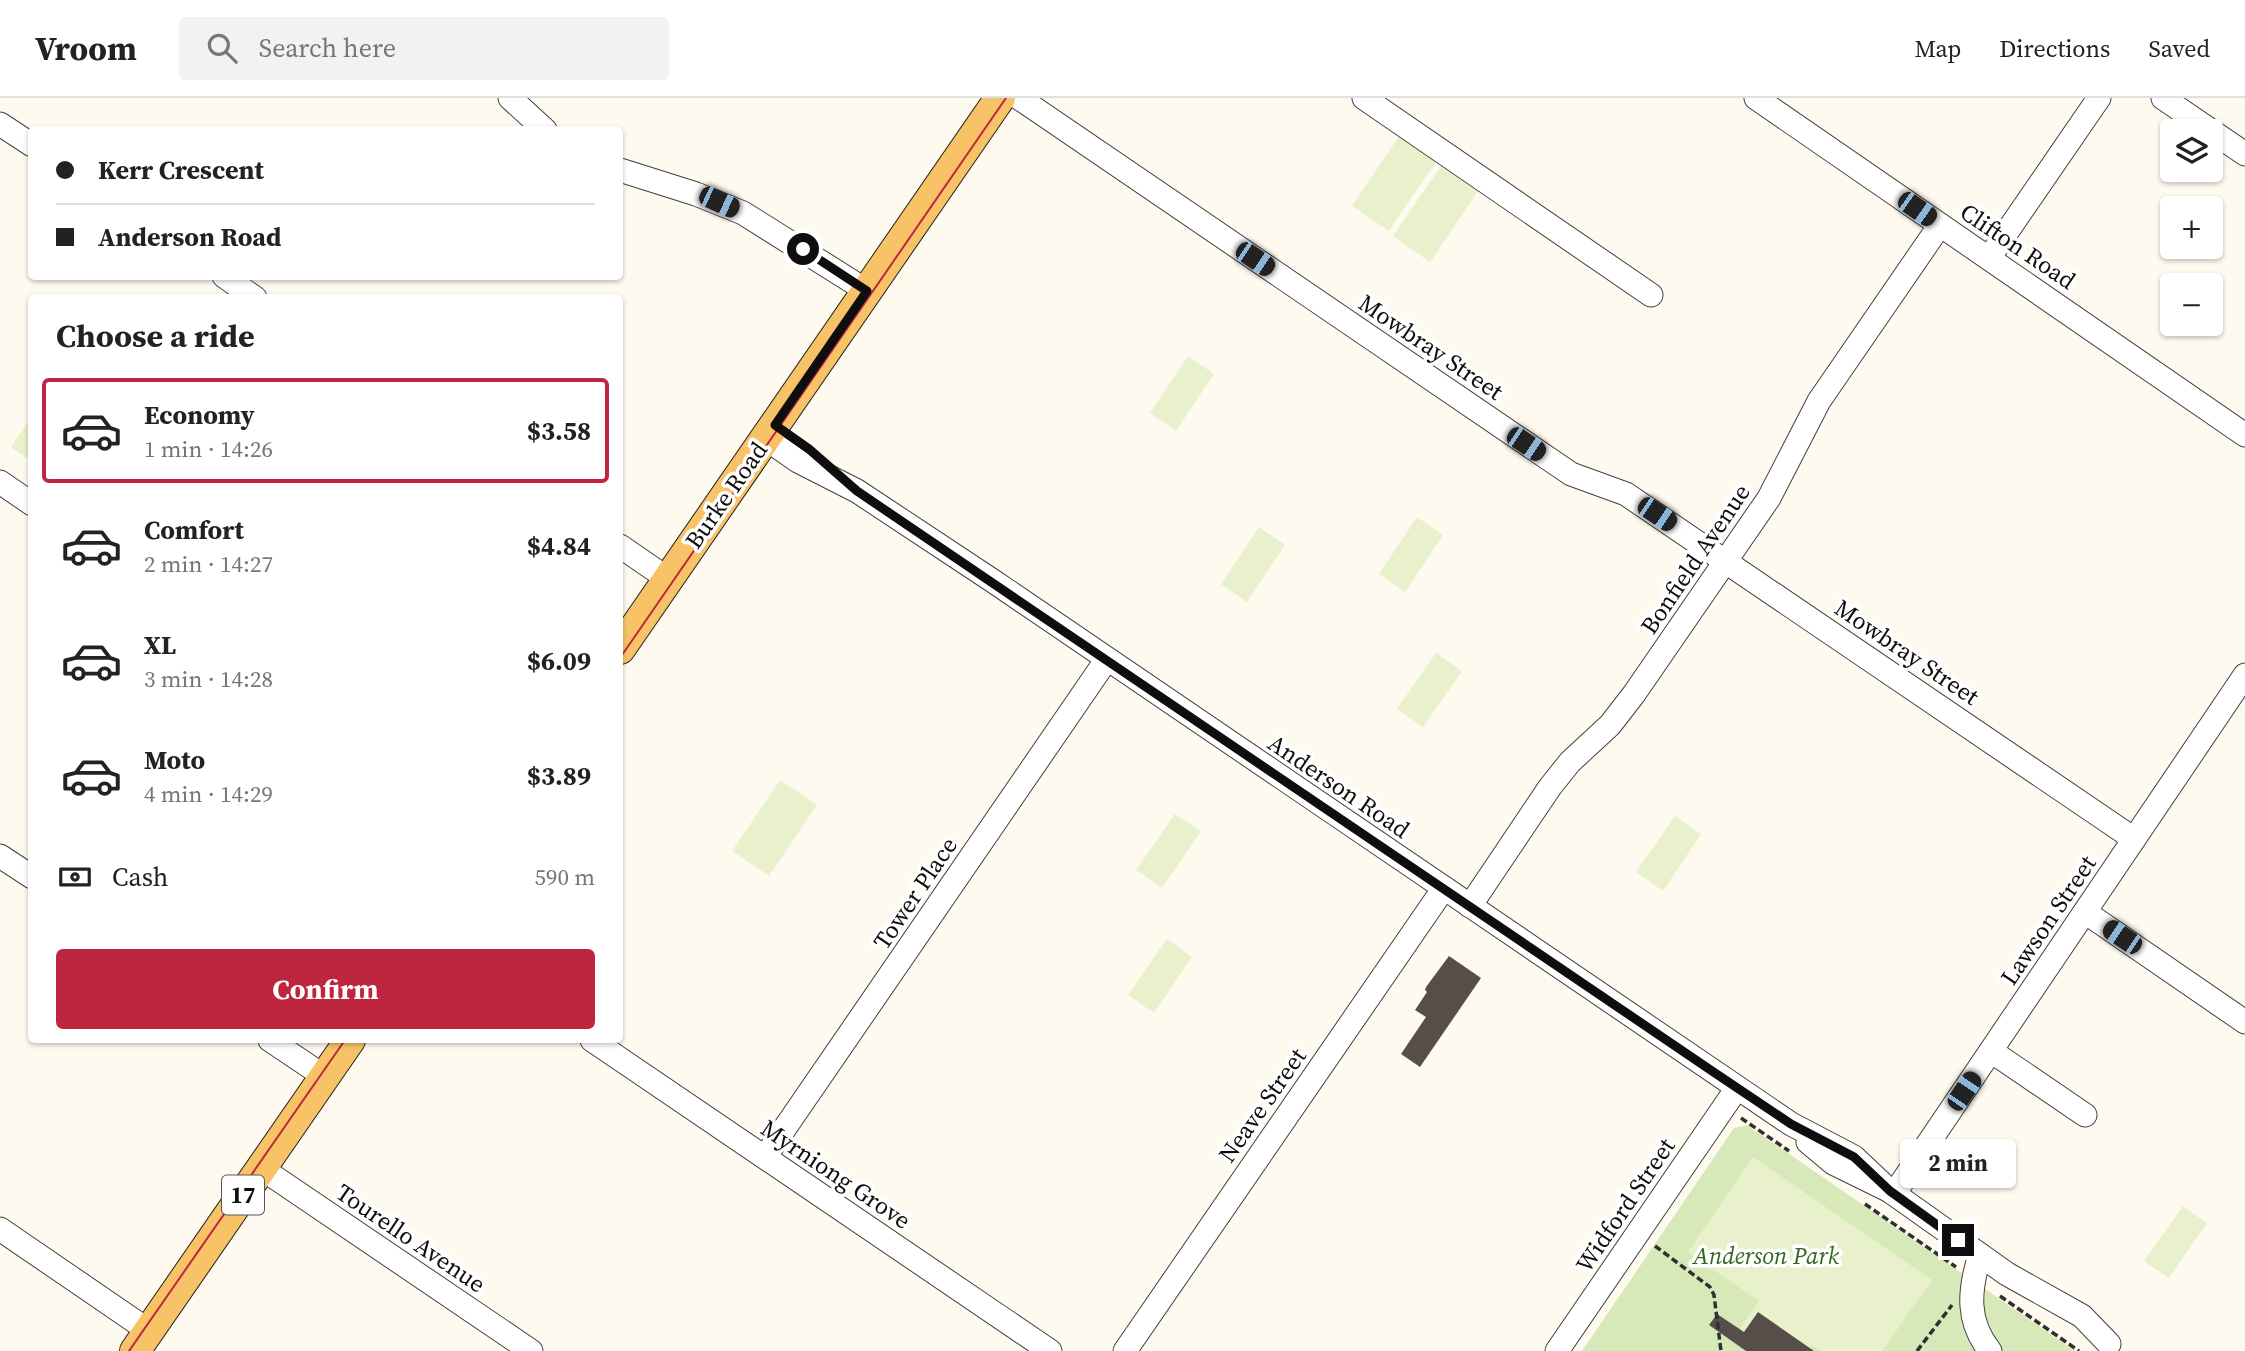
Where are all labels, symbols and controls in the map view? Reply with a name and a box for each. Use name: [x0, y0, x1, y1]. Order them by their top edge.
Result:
search box: [179, 17, 669, 80]
text: Vroom: [35, 26, 137, 71]
icon: search: [203, 29, 241, 67]
text: Search here: [259, 30, 396, 66]
text: Map: [1914, 32, 1961, 65]
text: Directions: [1999, 32, 2110, 65]
text: Saved: [2148, 32, 2210, 65]
map controls: [2160, 119, 2223, 336]
button: layers: [2160, 119, 2223, 182]
text: Kerr Crescent: [98, 152, 264, 188]
car: [696, 184, 743, 220]
car: [1894, 188, 1941, 230]
street label: Clifton Road: [1954, 195, 2083, 297]
button: +: [2160, 196, 2223, 259]
text: Anderson Road: [98, 219, 282, 255]
route start: [787, 233, 819, 265]
car: [1232, 239, 1279, 279]
button: −: [2160, 273, 2223, 336]
street label: Mowbray Street: [1352, 286, 1510, 408]
text: Choose a ride: [56, 314, 255, 358]
text: Economy: [144, 397, 255, 433]
icon: car: [60, 399, 123, 462]
text: $3.58: [527, 413, 591, 449]
car: [1503, 424, 1550, 464]
text: 1 min · 14:26: [144, 433, 273, 465]
street label: Burke Road: [677, 435, 775, 555]
street label: Bonfield Avenue: [1633, 477, 1757, 641]
car: [1634, 494, 1681, 534]
text: Comfort: [144, 512, 244, 548]
icon: car: [60, 514, 123, 577]
text: $4.84: [527, 528, 591, 564]
text: 2 min · 14:27: [144, 548, 273, 580]
street label: Mowbray Street: [1828, 591, 1986, 713]
text: XL: [144, 627, 176, 663]
icon: car: [60, 629, 123, 692]
text: $6.09: [527, 643, 591, 679]
text: 3 min · 14:28: [144, 663, 273, 695]
street label: Anderson Road: [1262, 726, 1417, 846]
text: Moto: [144, 742, 205, 778]
icon: car: [60, 744, 123, 807]
text: $3.89: [527, 758, 591, 794]
text: 4 min · 14:29: [144, 778, 273, 810]
street label: Tower Place: [865, 830, 965, 956]
street label: Lawson Street: [1992, 848, 2104, 991]
icon: cash: [56, 858, 94, 896]
text: Cash: [112, 859, 168, 895]
text: 590 m: [534, 861, 595, 893]
car: [2099, 917, 2146, 957]
button: Confirm: [56, 949, 595, 1029]
street label: Neave Street: [1210, 1041, 1314, 1169]
car: [1944, 1068, 1985, 1114]
street label: Myrniong Grove: [755, 1112, 917, 1236]
street label: Widford Street: [1568, 1131, 1682, 1279]
callout: 2 min: [1900, 1138, 2016, 1188]
text: 2 min: [1928, 1147, 1988, 1179]
road number: 17: [222, 1176, 264, 1214]
street label: Tourello Avenue: [330, 1176, 492, 1300]
route end: [1942, 1224, 1974, 1256]
park label: Anderson Park: [1691, 1239, 1840, 1272]

